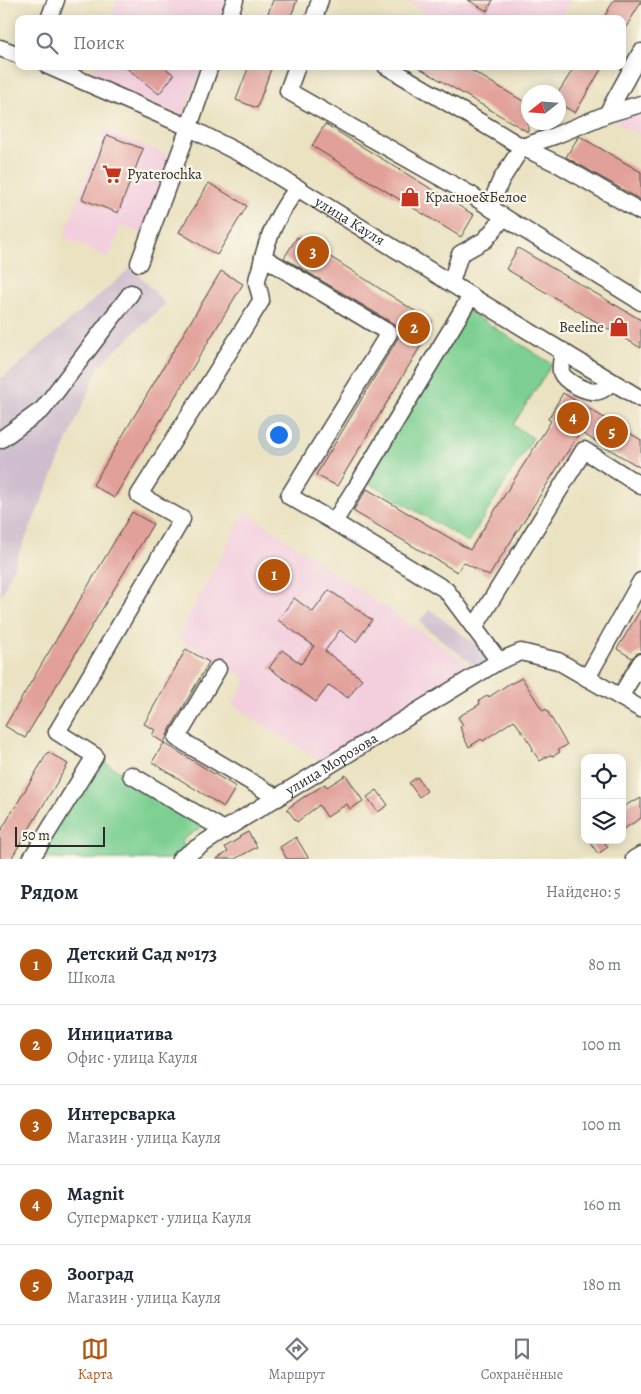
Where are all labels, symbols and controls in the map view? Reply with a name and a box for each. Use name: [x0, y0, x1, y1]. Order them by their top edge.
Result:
search box: [15, 15, 626, 70]
icon: search: [33, 29, 61, 57]
text: Поиск: [73, 30, 125, 56]
north arrow: [521, 85, 566, 130]
supermarket icon: Pyaterochka: [101, 163, 123, 185]
place label: Pyaterochka: [127, 164, 202, 184]
shop icon: Красное&Белое: [399, 186, 421, 208]
place label: Красное&Белое: [425, 187, 527, 207]
street label: улица Кауля: [310, 191, 389, 250]
pin: 3: [297, 233, 329, 271]
pin: 2: [398, 309, 430, 347]
shop icon: Beeline: [608, 316, 630, 338]
place label: Beeline: [559, 317, 604, 337]
pin: 4: [557, 399, 589, 437]
pin: 5: [596, 413, 628, 451]
your location: [266, 422, 292, 448]
pin: 1: [258, 556, 290, 594]
street label: улица Морозова: [281, 728, 382, 800]
map controls: [581, 754, 626, 844]
button: locate: [581, 754, 626, 799]
button: layers: [581, 799, 626, 844]
scale bar: [15, 824, 105, 847]
text: 50 m: [22, 826, 50, 845]
text: Рядом: [20, 878, 78, 906]
text: Найдено: 5: [546, 881, 621, 903]
text: Детский Сад №173: [67, 941, 217, 967]
text: 1: [33, 954, 39, 976]
text: 80 m: [588, 954, 621, 976]
text: Школа: [67, 967, 115, 989]
text: Инициатива: [67, 1021, 173, 1047]
text: 2: [32, 1034, 40, 1056]
text: 100 m: [582, 1034, 621, 1056]
text: Офис · улица Кауля: [67, 1047, 198, 1069]
text: Интерсварка: [67, 1101, 176, 1127]
text: 3: [33, 1114, 39, 1136]
text: 100 m: [582, 1114, 621, 1136]
text: Магазин · улица Кауля: [67, 1127, 221, 1149]
text: Magnit: [67, 1181, 124, 1207]
text: 4: [32, 1194, 40, 1216]
text: 160 m: [583, 1194, 621, 1216]
text: Супермаркет · улица Кауля: [67, 1207, 251, 1229]
text: Зооград: [67, 1261, 134, 1287]
text: 5: [33, 1274, 39, 1296]
text: 180 m: [583, 1274, 621, 1296]
text: Магазин · улица Кауля: [67, 1287, 221, 1309]
tab: Карта: [78, 1335, 113, 1384]
tab: Маршрут: [269, 1335, 325, 1384]
tab: Сохранённые: [481, 1335, 563, 1384]

